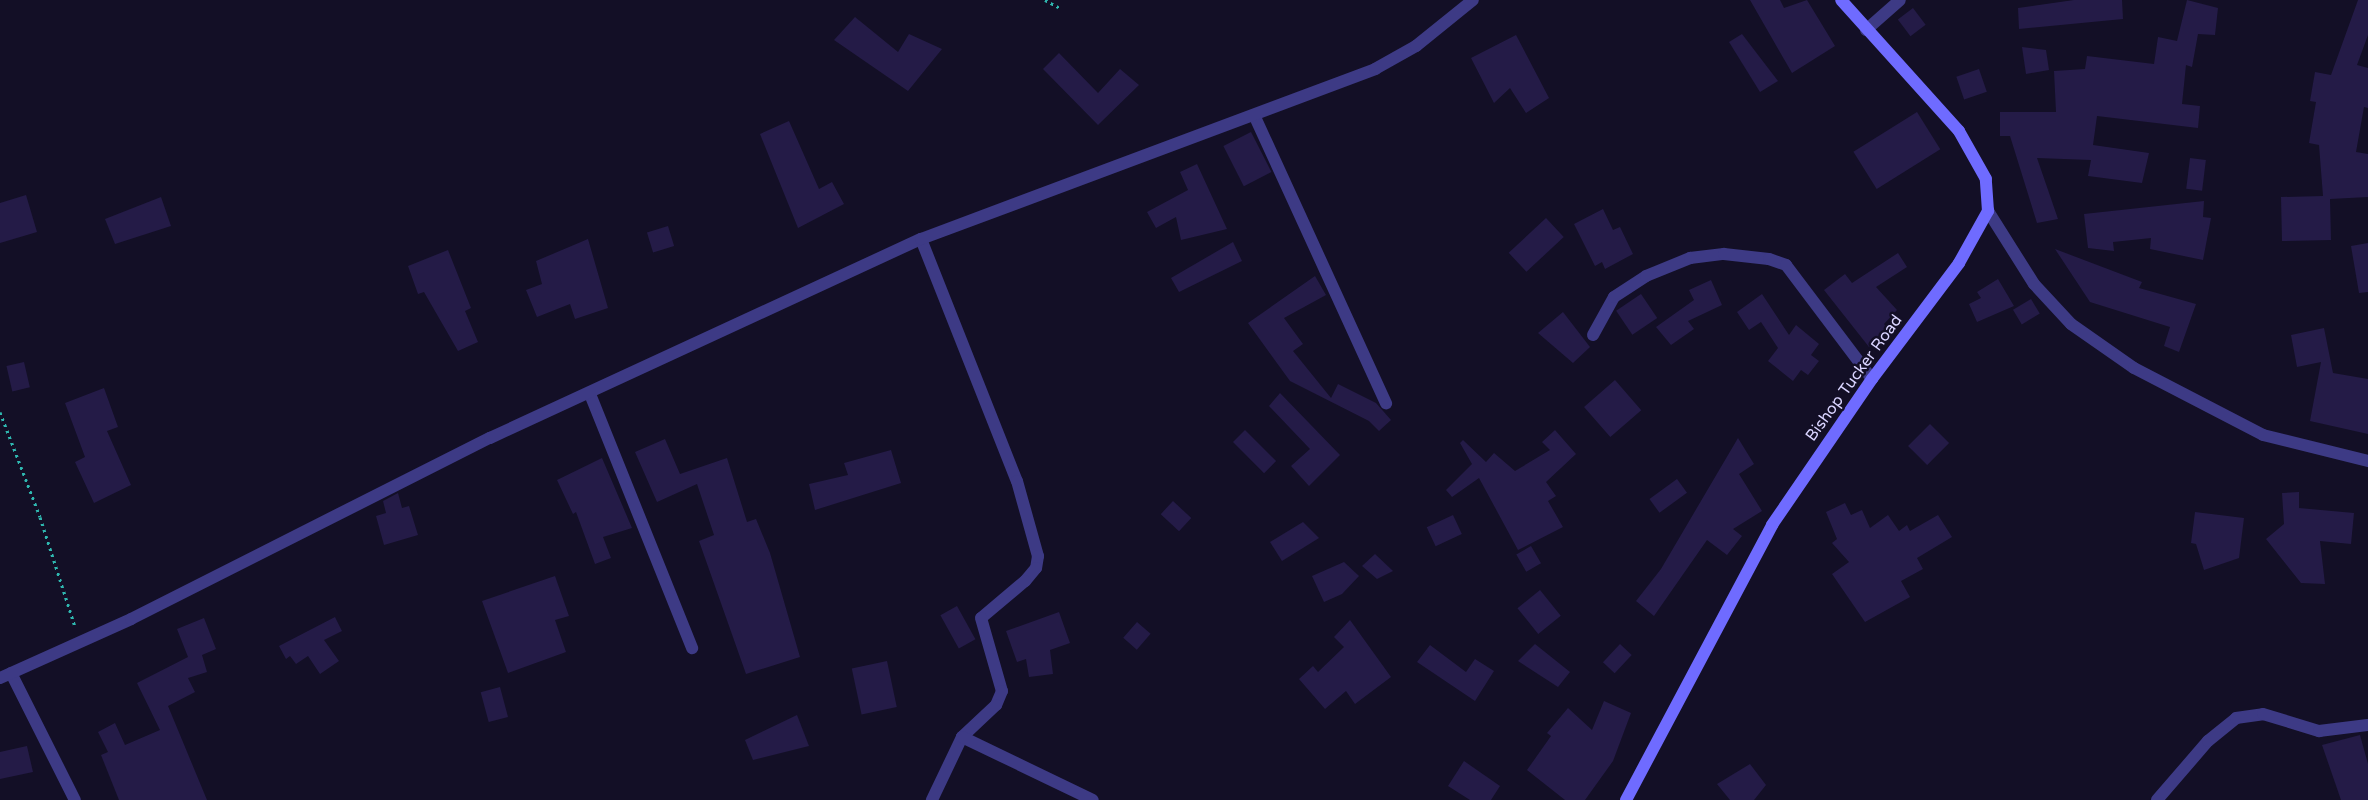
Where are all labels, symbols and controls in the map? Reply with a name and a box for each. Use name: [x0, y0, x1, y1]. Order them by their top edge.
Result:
street label: Bishop Tucker Road: [1802, 311, 1906, 445]

